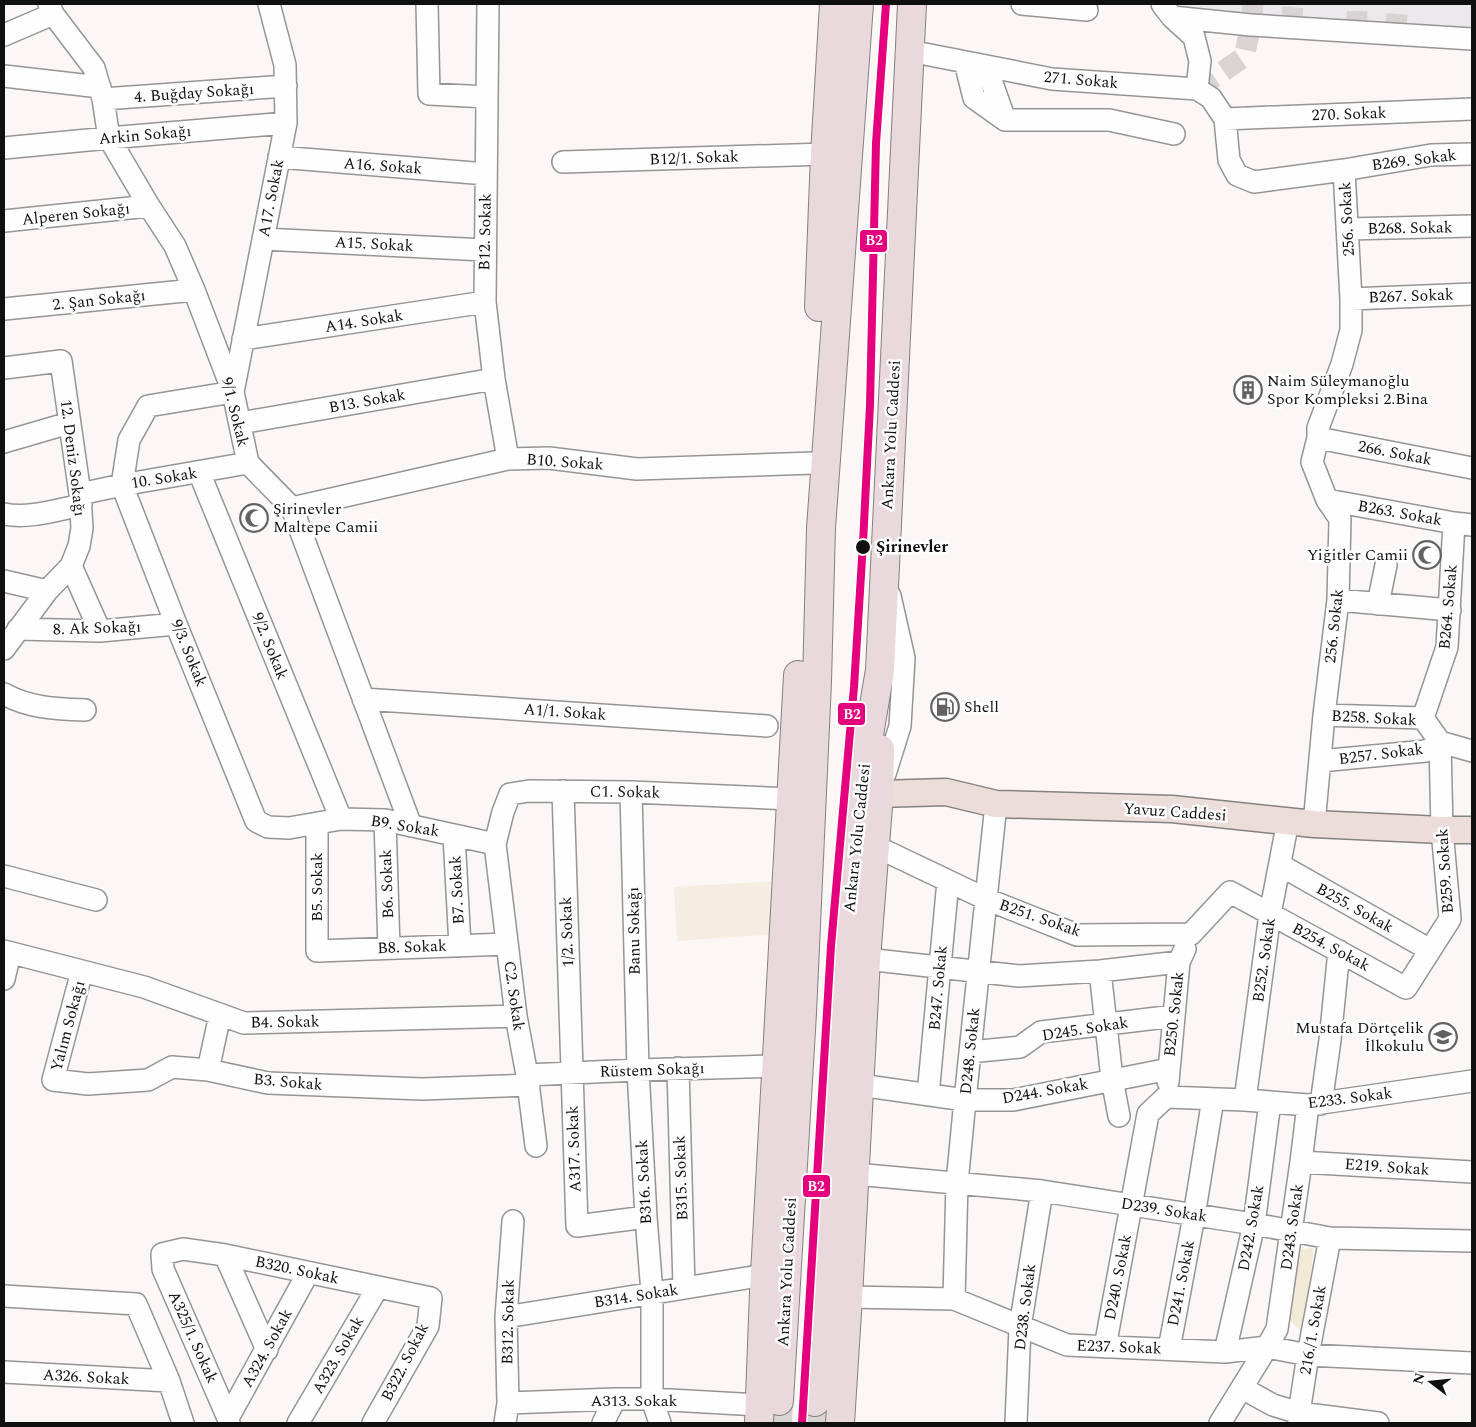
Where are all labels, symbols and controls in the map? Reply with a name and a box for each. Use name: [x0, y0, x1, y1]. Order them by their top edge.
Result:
street label: 271. Sokak: [1043, 65, 1119, 95]
street label: 4. Buğday Sokağı: [133, 77, 255, 109]
street label: 270. Sokak: [1311, 101, 1387, 127]
street label: Arkin Sokağı: [98, 119, 192, 151]
street label: B269. Sokak: [1370, 143, 1458, 177]
street label: B12/1. Sokak: [649, 144, 739, 172]
street label: A16. Sokak: [343, 151, 423, 181]
street label: A17. Sokak: [252, 157, 290, 239]
street label: 256. Sokak: [1333, 181, 1361, 257]
street label: B12. Sokak: [472, 193, 498, 271]
street label: Alperen Sokağı: [21, 196, 131, 232]
street label: B268. Sokak: [1367, 215, 1453, 241]
line badge: B2: [859, 229, 888, 253]
street label: A15. Sokak: [334, 230, 414, 258]
text: B2: [865, 230, 883, 251]
street label: 2. Şan Sokağı: [51, 283, 147, 317]
street label: B267. Sokak: [1368, 283, 1454, 309]
street label: A14. Sokak: [323, 303, 405, 339]
street label: Ankara Yolu Caddesi: [875, 360, 907, 510]
place label: Naim Süleymanoğlu Spor Kompleksi 2.Bina: [1267, 369, 1428, 411]
street label: 9/1. Sokak: [215, 375, 255, 449]
building icon: Naim Süleymanoğlu Spor Kompleksi 2.Bina: [1233, 375, 1263, 405]
street label: B13. Sokak: [327, 382, 407, 420]
street label: 12. Deniz Sokağı: [54, 398, 92, 518]
street label: 266. Sokak: [1356, 434, 1434, 472]
street label: B10. Sokak: [526, 447, 604, 477]
street label: 10. Sokak: [129, 461, 199, 495]
street label: B263. Sokak: [1356, 494, 1444, 532]
place label: Şirinevler Maltepe Camii: [273, 497, 378, 539]
mosque icon: Şirinevler Maltepe Camii: [239, 503, 269, 533]
place label: Şirinevler: [876, 535, 948, 559]
marker: Şirinevler: [854, 538, 872, 556]
mosque icon: Yiğitler Camii: [1412, 540, 1442, 570]
place label: Yiğitler Camii: [1307, 543, 1408, 567]
street label: B264. Sokak: [1432, 563, 1464, 651]
street label: 256. Sokak: [1318, 587, 1350, 664]
street label: 9/2. Sokak: [246, 609, 294, 683]
street label: 8. Ak Sokağı: [52, 614, 142, 642]
street label: 9/3. Sokak: [165, 616, 213, 690]
fuel station icon: Shell: [930, 692, 960, 722]
place label: Shell: [964, 695, 999, 719]
street label: A1/1. Sokak: [523, 697, 607, 727]
line badge: B2: [837, 702, 866, 726]
text: B2: [843, 704, 861, 725]
street label: B258. Sokak: [1331, 704, 1417, 732]
street label: B257. Sokak: [1337, 737, 1425, 771]
street label: Ankara Yolu Caddesi: [837, 762, 877, 914]
street label: C1. Sokak: [590, 779, 660, 805]
street label: Yavuz Caddesi: [1123, 796, 1227, 828]
street label: B9. Sokak: [369, 809, 441, 843]
street label: B259. Sokak: [1430, 828, 1460, 914]
street label: B6. Sokak: [374, 849, 400, 919]
street label: B5. Sokak: [305, 852, 329, 922]
street label: B7. Sokak: [443, 855, 471, 925]
street label: B255. Sokak: [1312, 877, 1398, 939]
street label: Banu Sokağı: [621, 887, 647, 975]
street label: B251. Sokak: [996, 893, 1084, 943]
street label: 1/2. Sokak: [554, 896, 580, 968]
street label: B252. Sokak: [1246, 916, 1282, 1004]
street label: B254. Sokak: [1288, 916, 1374, 978]
street label: B8. Sokak: [377, 934, 447, 960]
street label: B247. Sokak: [922, 944, 954, 1032]
street label: C2. Sokak: [497, 959, 531, 1033]
street label: B250. Sokak: [1158, 970, 1190, 1058]
street label: Yalım Sokağı: [44, 978, 92, 1074]
street label: D248. Sokak: [954, 1006, 986, 1096]
street label: B4. Sokak: [250, 1009, 320, 1035]
street label: D245. Sokak: [1040, 1010, 1130, 1048]
place label: Mustafa Dörtçelik İlkokulu: [1295, 1016, 1424, 1058]
school or university icon: Mustafa Dörtçelik İlkokulu: [1428, 1022, 1458, 1052]
street label: Rüstem Sokağı: [599, 1056, 705, 1084]
street label: B3. Sokak: [252, 1067, 324, 1097]
street label: D244. Sokak: [1000, 1072, 1090, 1110]
street label: E233. Sokak: [1306, 1081, 1394, 1115]
street label: A317. Sokak: [560, 1105, 588, 1193]
street label: B315. Sokak: [668, 1135, 694, 1221]
street label: B316. Sokak: [630, 1139, 658, 1225]
street label: E219. Sokak: [1344, 1152, 1430, 1182]
line badge: B2: [802, 1174, 831, 1198]
text: B2: [807, 1176, 825, 1197]
street label: D243. Sokak: [1274, 1182, 1310, 1272]
street label: D242. Sokak: [1232, 1183, 1270, 1273]
street label: D239. Sokak: [1119, 1191, 1209, 1229]
street label: Ankara Yolu Caddesi: [771, 1197, 803, 1347]
street label: D240. Sokak: [1098, 1232, 1138, 1322]
street label: D241. Sokak: [1161, 1238, 1201, 1328]
street label: B320. Sokak: [253, 1249, 341, 1291]
street label: D238. Sokak: [1008, 1262, 1042, 1352]
street label: B314. Sokak: [592, 1277, 680, 1315]
street label: B312. Sokak: [495, 1279, 521, 1365]
street label: 216./1. Sokak: [1293, 1283, 1333, 1377]
street label: A325/1. Sokak: [162, 1287, 224, 1387]
street label: A324. Sokak: [235, 1304, 299, 1392]
street label: A323. Sokak: [306, 1311, 370, 1399]
street label: B322. Sokak: [375, 1318, 435, 1405]
street label: E237. Sokak: [1076, 1334, 1162, 1360]
north arrow: [1406, 1357, 1456, 1407]
street label: A326. Sokak: [42, 1363, 130, 1391]
text: N: [1407, 1370, 1431, 1387]
street label: A313. Sokak: [591, 1389, 677, 1413]

